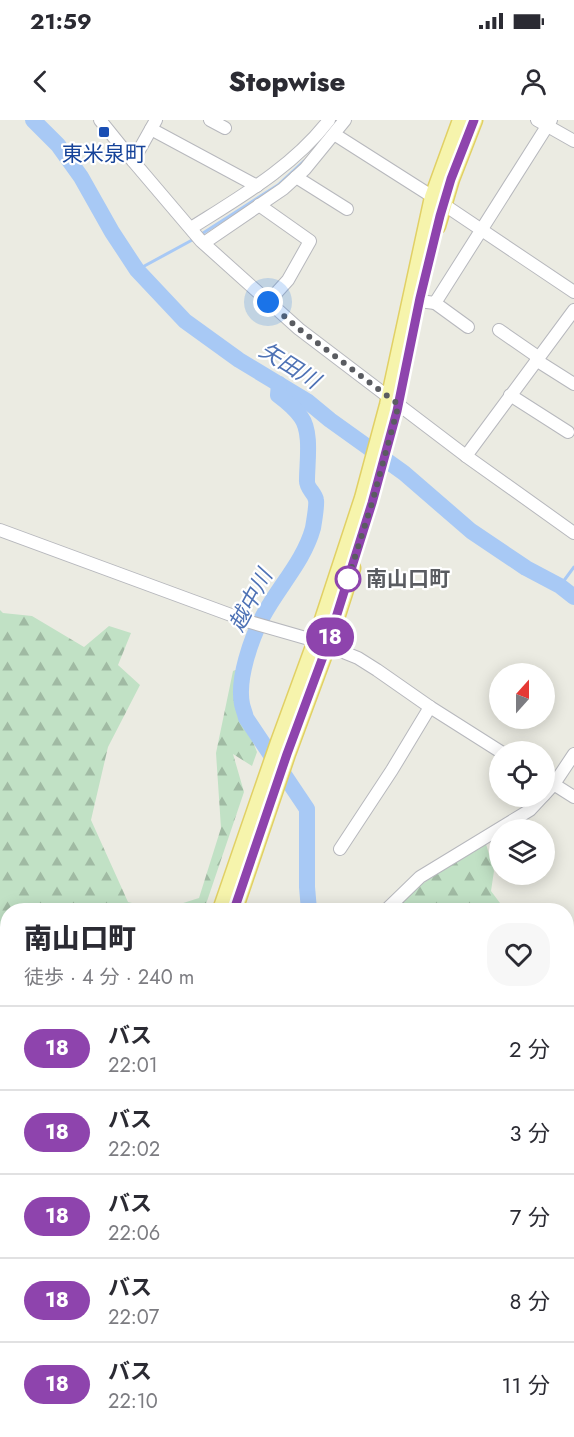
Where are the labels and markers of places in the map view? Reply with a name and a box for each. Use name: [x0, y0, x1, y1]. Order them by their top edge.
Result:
marker: 東米泉町: [97, 125, 111, 139]
place label: 東米泉町: [62, 139, 146, 169]
place label: 南山口町: [366, 564, 450, 594]
marker: 南山口町: [335, 566, 361, 592]

